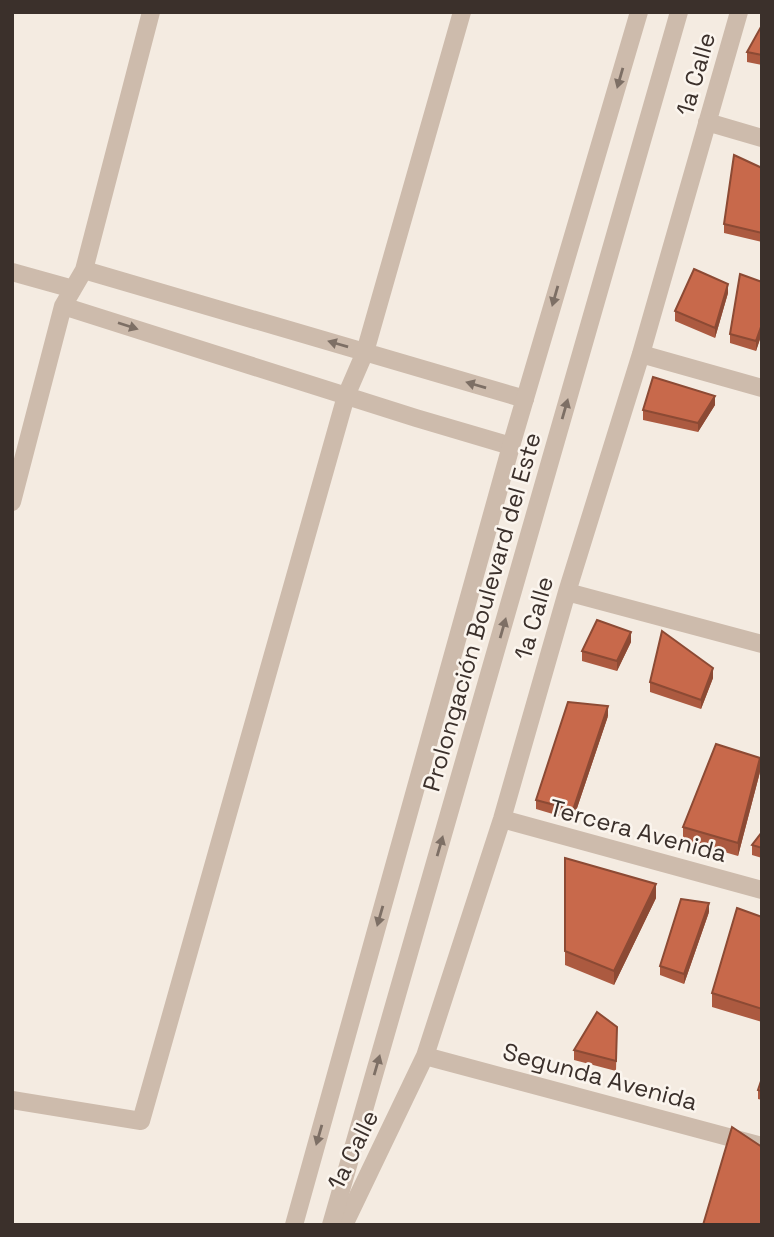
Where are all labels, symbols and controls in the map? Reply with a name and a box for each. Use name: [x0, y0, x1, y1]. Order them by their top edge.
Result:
street label: 1a Calle: [669, 29, 722, 119]
one-way arrow: [614, 67, 624, 88]
one-way arrow: [550, 286, 560, 307]
one-way arrow: [118, 322, 139, 332]
one-way arrow: [327, 339, 348, 349]
one-way arrow: [465, 379, 486, 389]
one-way arrow: [561, 398, 571, 419]
street label: Prolongación Boulevard del Este: [415, 429, 548, 795]
street label: 1a Calle: [507, 573, 560, 663]
one-way arrow: [498, 617, 508, 638]
street label: Tercera Avenida: [546, 792, 731, 869]
one-way arrow: [435, 835, 446, 857]
one-way arrow: [374, 905, 385, 927]
street label: Segunda Avenida: [500, 1036, 701, 1117]
one-way arrow: [373, 1054, 383, 1075]
street label: 1a Calle: [320, 1105, 385, 1195]
one-way arrow: [313, 1124, 324, 1146]

